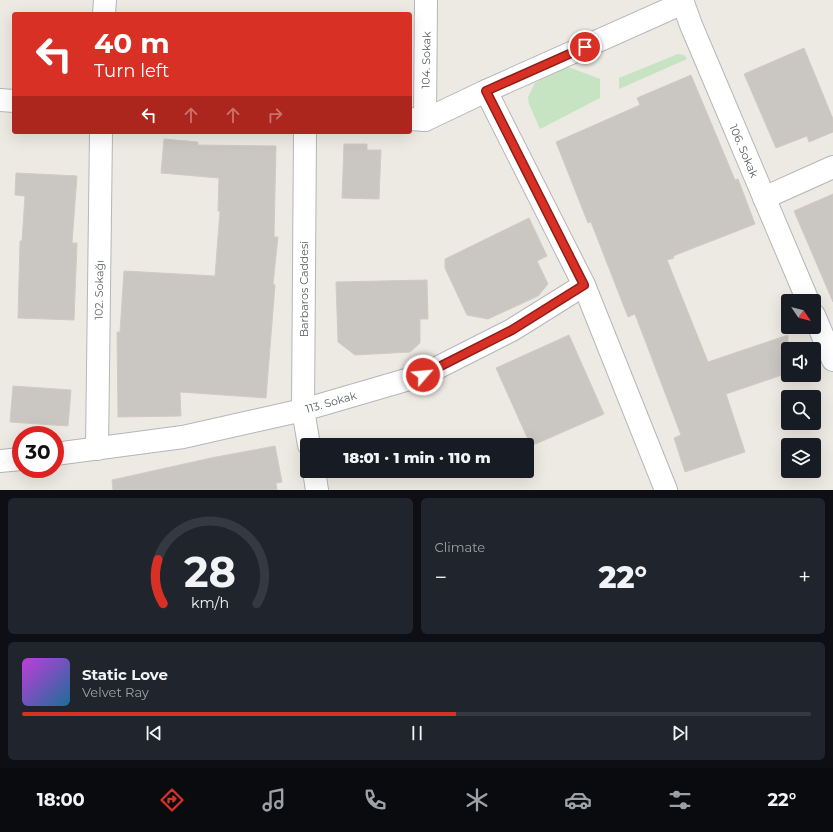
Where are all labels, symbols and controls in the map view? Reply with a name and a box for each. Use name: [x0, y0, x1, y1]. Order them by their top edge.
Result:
text: 40 m: [94, 26, 170, 60]
icon: left: [28, 28, 80, 80]
pin: [568, 30, 602, 64]
street label: 104. Sokak: [419, 31, 434, 89]
icon: arrive: [574, 36, 596, 58]
text: Turn left: [94, 60, 169, 82]
icon: left: [138, 104, 160, 126]
icon: ahead: [180, 104, 202, 126]
icon: ahead: [222, 104, 244, 126]
icon: right: [264, 104, 286, 126]
street label: 106. Sokak: [727, 122, 762, 180]
street label: Barbaros Caddesi: [297, 241, 311, 337]
street label: 102. Sokağı: [91, 260, 107, 320]
north arrow: [781, 294, 821, 334]
map controls: [781, 294, 821, 478]
button: sound: [781, 342, 821, 382]
position arrow: [402, 354, 444, 396]
street label: 113. Sokak: [304, 388, 359, 416]
button: search: [781, 390, 821, 430]
speed limit sign: 30: [12, 426, 64, 478]
button: layers: [781, 438, 821, 478]
text: 18:01 · 1 min · 110 m: [343, 448, 491, 467]
text: Climate: [435, 539, 485, 555]
text: 28: [184, 547, 236, 597]
text: 22°: [599, 559, 647, 596]
text: −: [435, 564, 447, 591]
text: +: [798, 564, 811, 591]
text: km/h: [191, 594, 229, 612]
text: Static Love: [82, 665, 168, 684]
text: Velvet Ray: [82, 684, 149, 700]
icon: previous: [143, 722, 165, 744]
icon: pause: [406, 722, 428, 744]
icon: next: [669, 722, 691, 744]
icon: directions: [158, 786, 186, 814]
icon: music: [260, 786, 288, 814]
icon: phone: [361, 786, 389, 814]
icon: climate: [463, 786, 491, 814]
icon: car: [564, 786, 592, 814]
icon: filters: [666, 786, 694, 814]
text: 18:00: [37, 789, 85, 811]
text: 22°: [767, 789, 796, 811]

